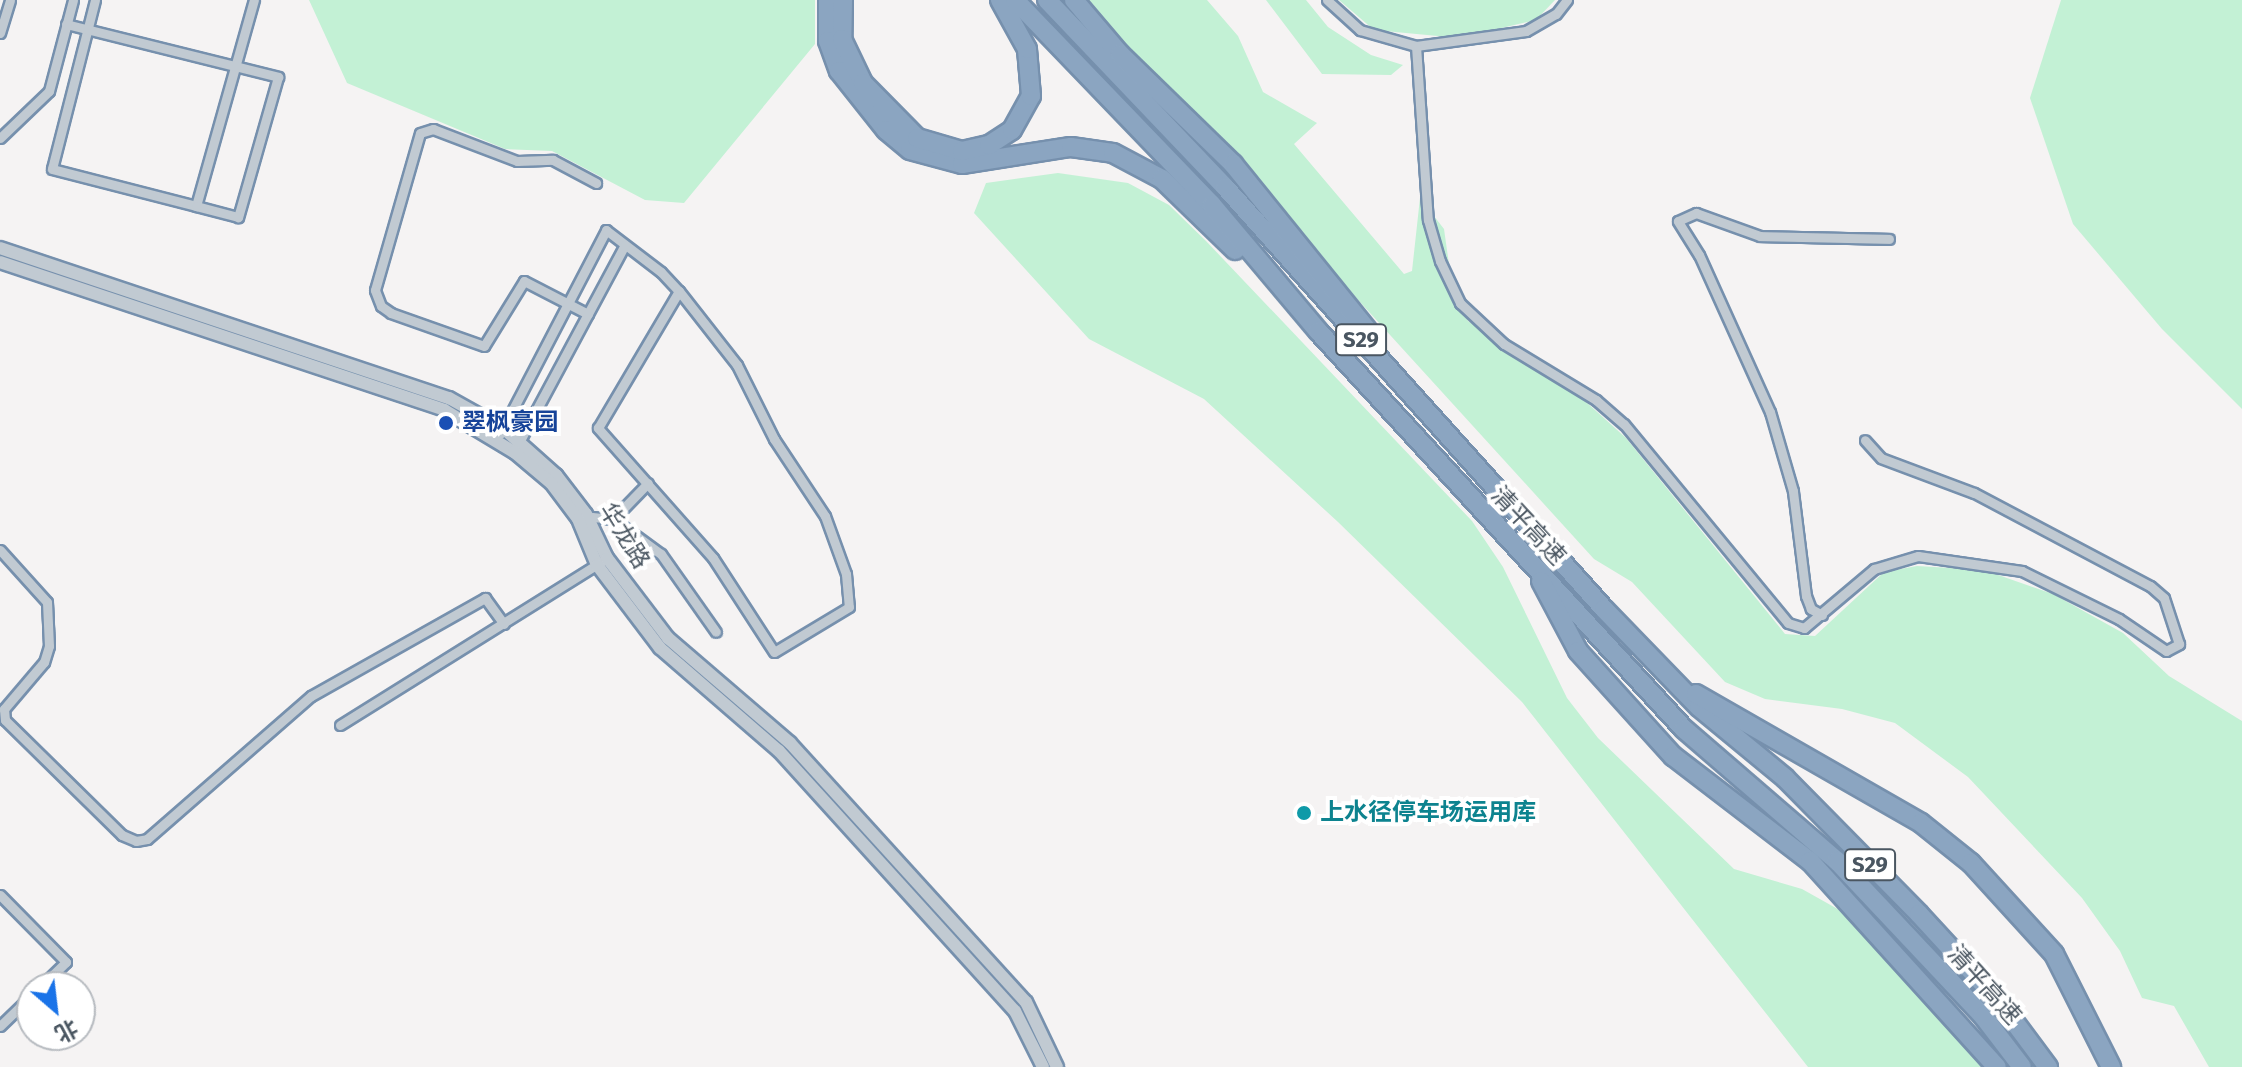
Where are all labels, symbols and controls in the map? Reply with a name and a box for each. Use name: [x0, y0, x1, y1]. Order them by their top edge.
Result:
road number: S29: [1335, 322, 1387, 358]
place label: 翠枫豪园: [462, 409, 558, 437]
marker: 翠枫豪园: [437, 414, 455, 432]
street label: 清平高速: [1485, 481, 1571, 571]
street label: 华龙路: [593, 498, 655, 574]
place label: 上水径停车场运用库: [1320, 799, 1536, 827]
marker: 上水径停车场运用库: [1295, 804, 1313, 822]
road number: S29: [1844, 847, 1896, 883]
street label: 清平高速: [1941, 940, 2027, 1030]
north arrow: [16, 971, 96, 1051]
text: 北: [51, 1014, 83, 1048]

